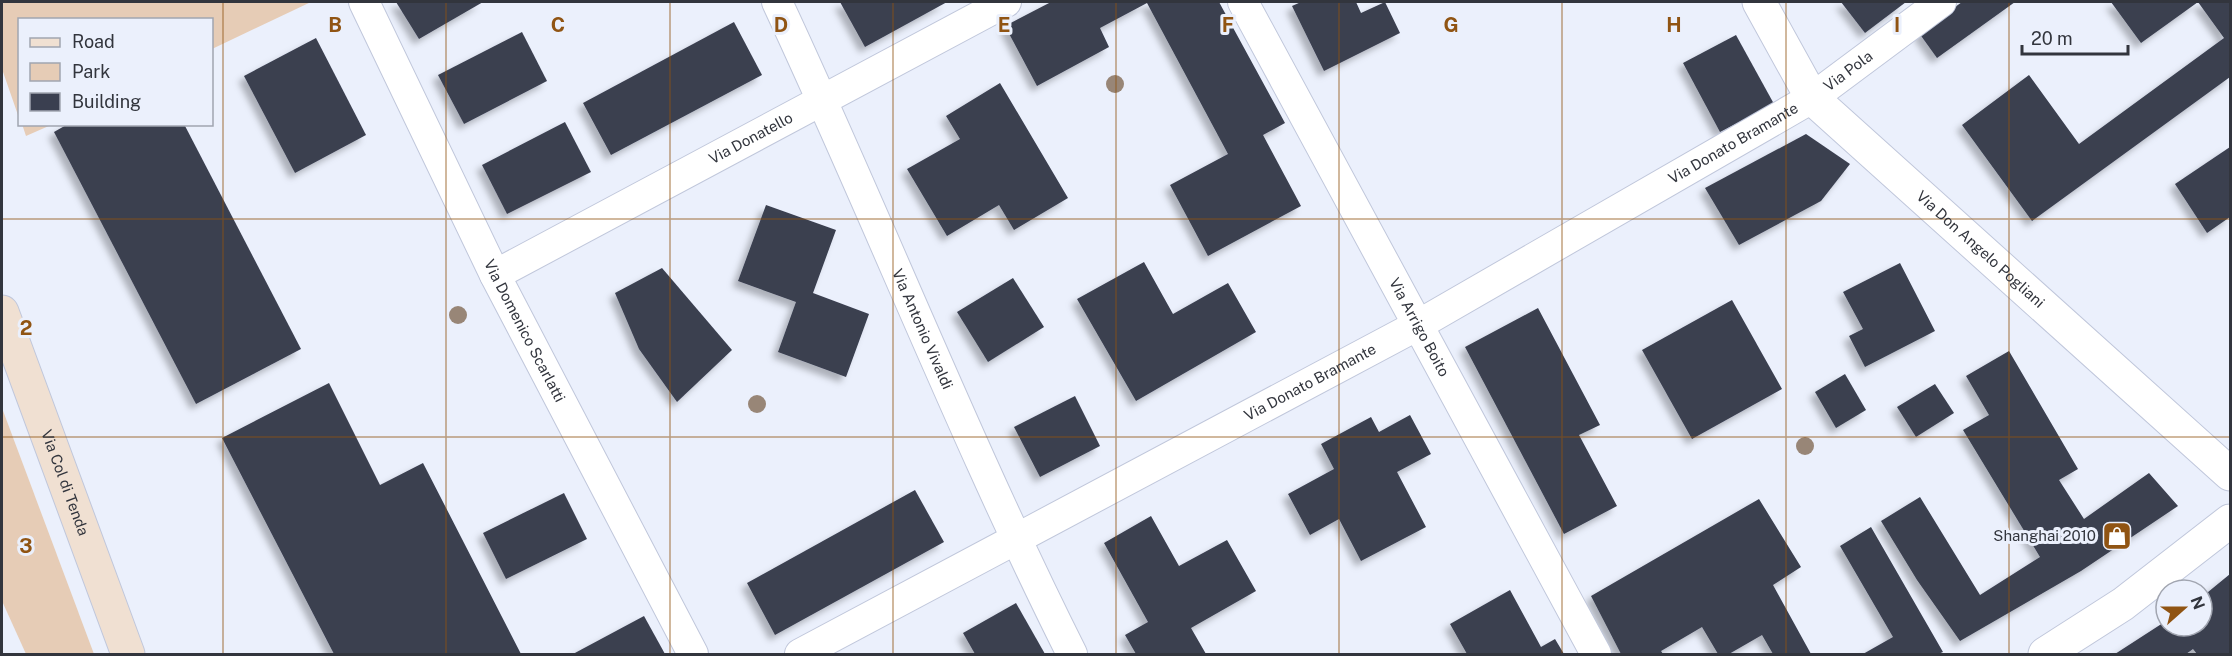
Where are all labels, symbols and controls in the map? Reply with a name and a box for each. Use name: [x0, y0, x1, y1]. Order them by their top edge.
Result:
text: B: [328, 13, 342, 37]
text: C: [551, 13, 565, 37]
text: D: [774, 13, 788, 37]
text: E: [998, 13, 1010, 37]
text: F: [1222, 13, 1234, 37]
text: G: [1443, 13, 1459, 37]
text: H: [1666, 13, 1682, 37]
text: I: [1894, 13, 1900, 37]
legend: [18, 18, 213, 126]
scale bar: [2022, 18, 2128, 56]
text: 20 m: [2031, 28, 2073, 49]
text: Road: [72, 31, 115, 52]
street label: Via Pola: [1820, 47, 1876, 94]
text: Park: [72, 61, 110, 82]
text: Building: [72, 91, 141, 112]
street label: Via Donato Bramante: [1665, 99, 1801, 187]
street label: Via Donatello: [706, 109, 795, 167]
street label: Via Don Angelo Pogliani: [1913, 187, 2048, 311]
street label: Via Domenico Scarlatti: [481, 257, 569, 405]
street label: Via Antonio Vivaldi: [889, 266, 957, 392]
street label: Via Arrigo Boito: [1386, 275, 1453, 379]
text: 2: [20, 316, 32, 340]
street label: Via Donato Bramante: [1241, 340, 1379, 424]
street label: Via Col di Tenda: [38, 427, 93, 538]
shop icon: Shanghai 2010: [2101, 520, 2133, 552]
place label: Shanghai 2010: [1993, 527, 2096, 544]
text: 3: [19, 534, 33, 558]
north arrow: [2154, 578, 2214, 638]
text: N: [2186, 594, 2209, 612]

